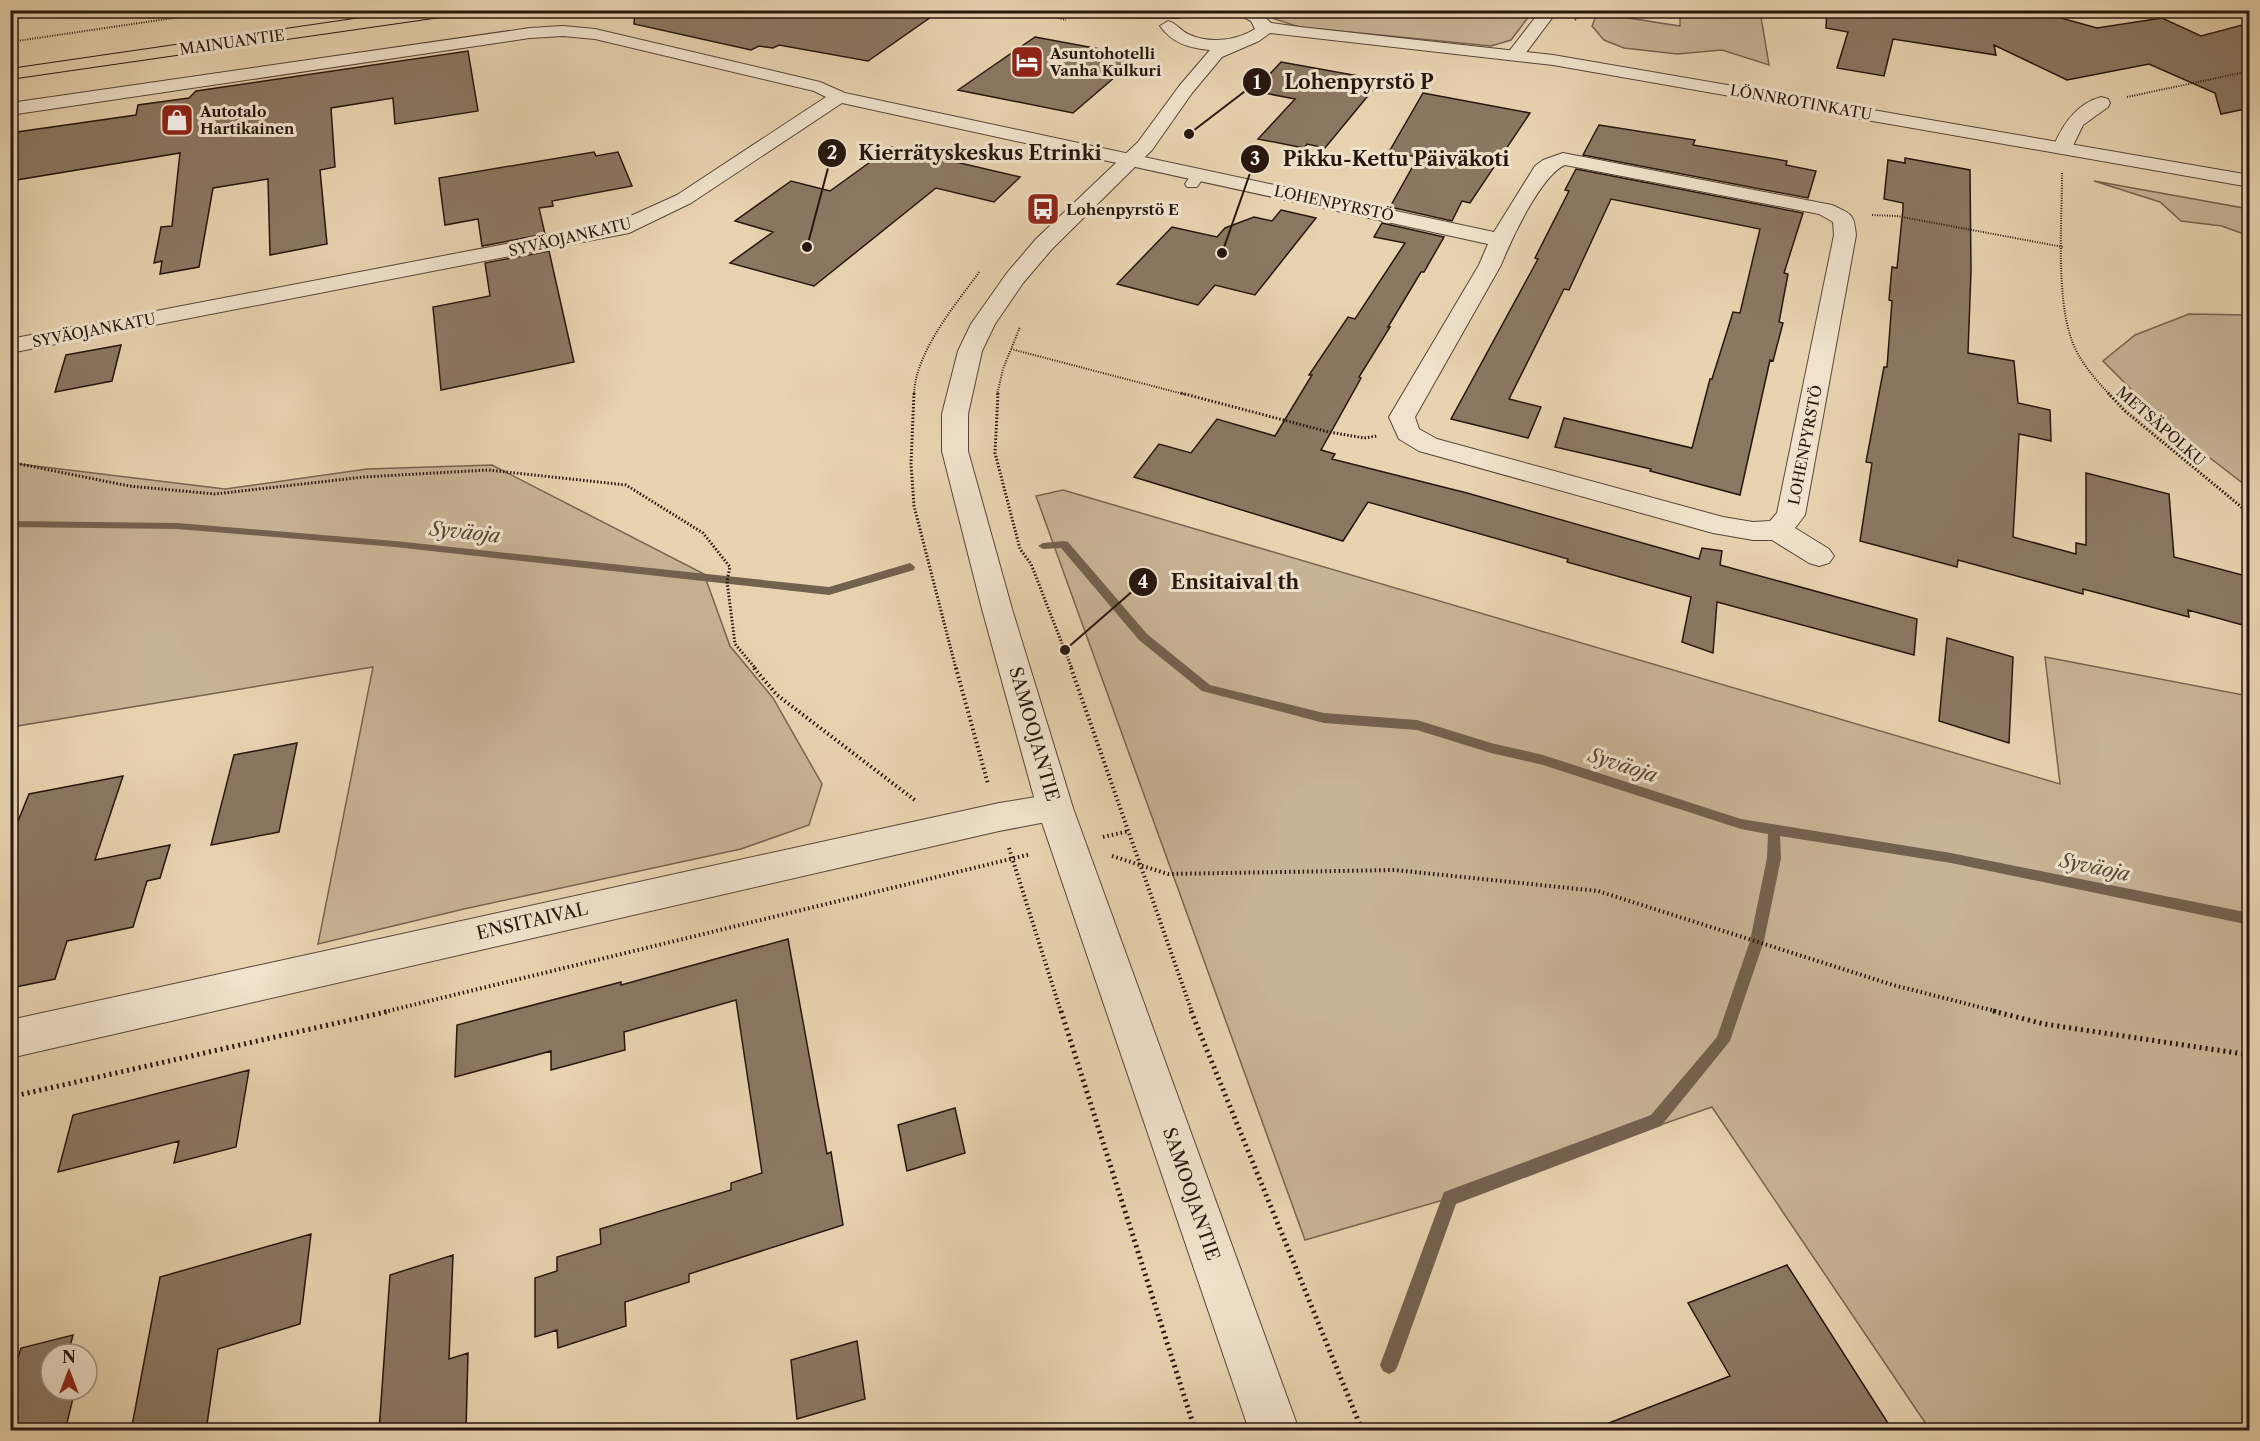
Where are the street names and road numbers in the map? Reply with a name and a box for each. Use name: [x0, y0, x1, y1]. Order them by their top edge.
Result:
street label: MAINUANTIE: [178, 25, 286, 59]
street label: LÖNNROTINKATU: [1728, 80, 1874, 124]
street label: LOHENPYRSTÖ: [1272, 181, 1396, 225]
street label: SYVÄOJANKATU: [507, 214, 634, 260]
street label: SYVÄOJANKATU: [31, 309, 158, 351]
street label: METSÄPOLKU: [2113, 382, 2210, 470]
street label: LOHENPYRSTÖ: [1784, 383, 1826, 507]
street label: SAMOOJANTIE: [1004, 664, 1064, 804]
street label: ENSITAIVAL: [474, 897, 590, 945]
street label: SAMOOJANTIE: [1158, 1125, 1224, 1263]

